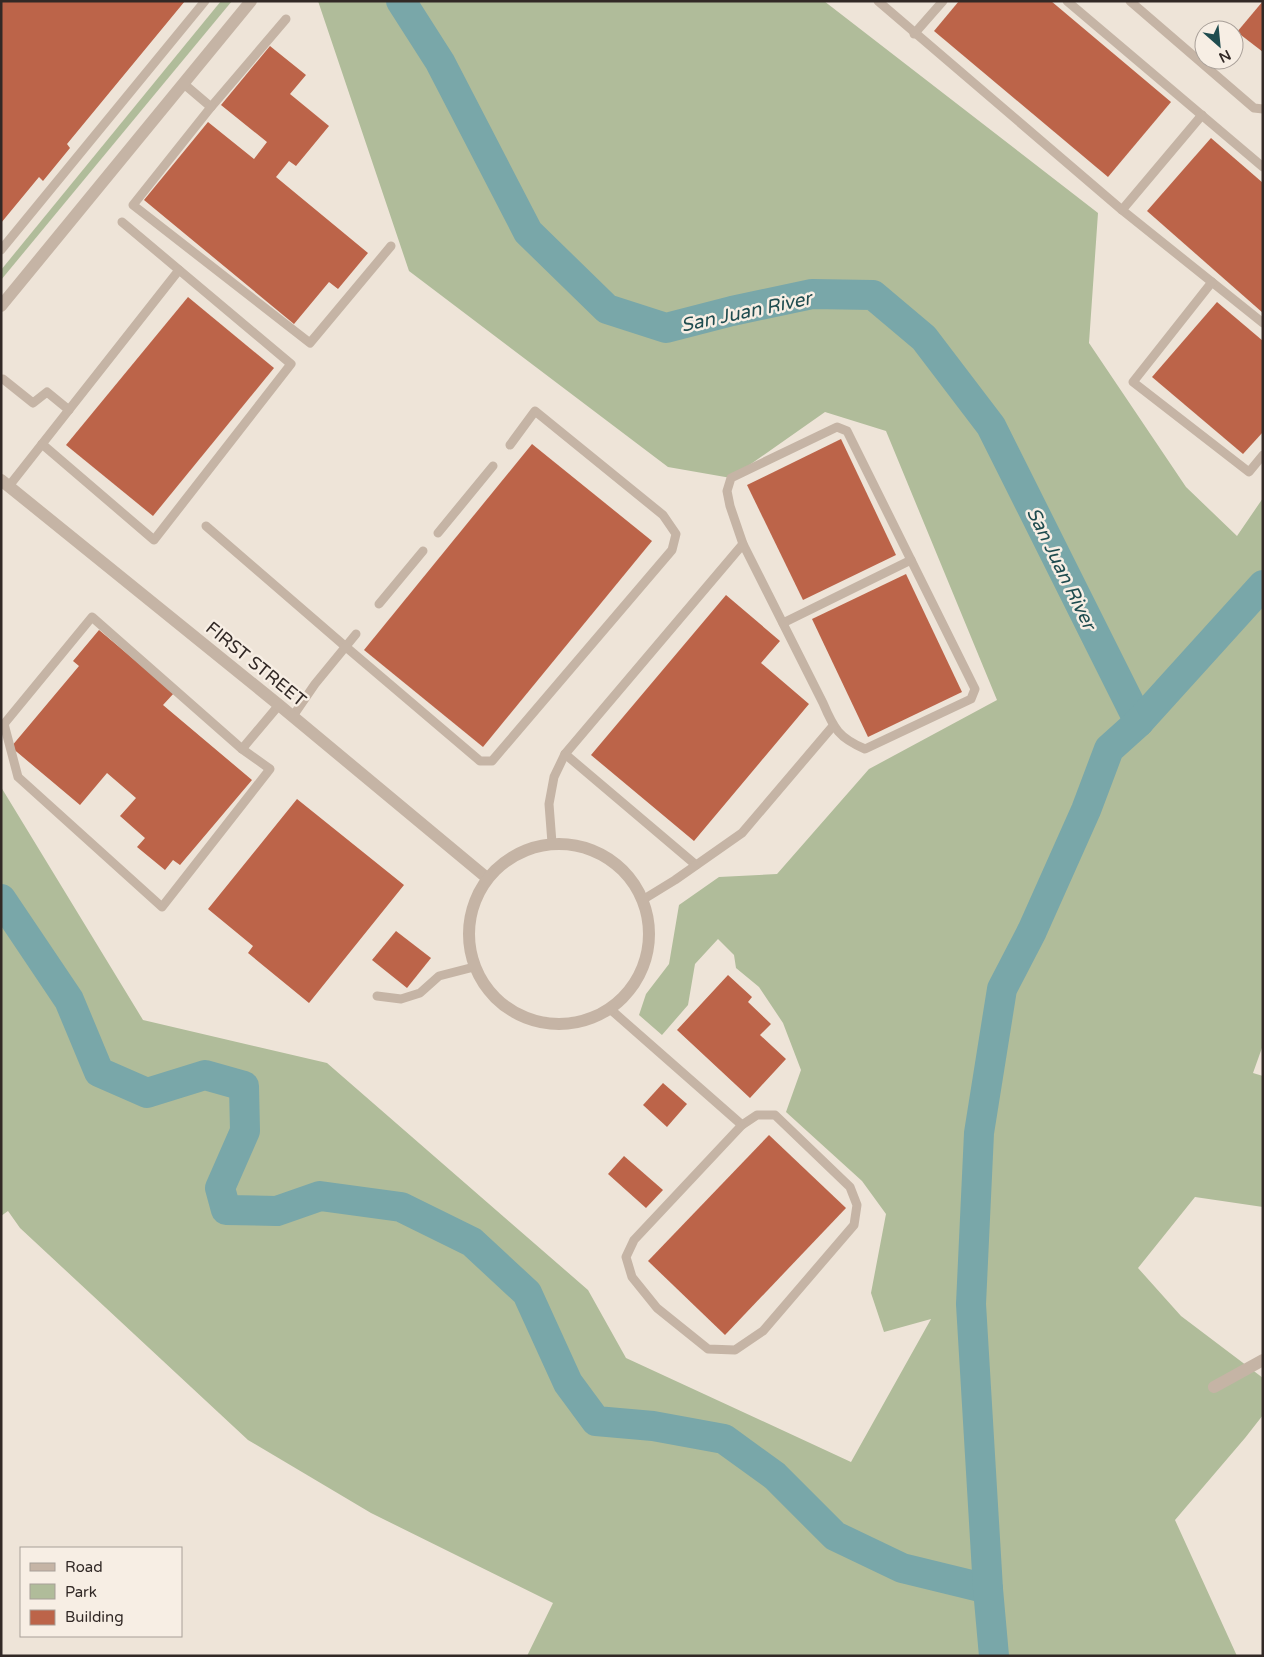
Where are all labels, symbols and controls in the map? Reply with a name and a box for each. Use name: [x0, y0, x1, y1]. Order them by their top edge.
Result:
north arrow: [1194, 20, 1244, 70]
text: N: [1216, 46, 1234, 66]
water label: San Juan River: [679, 287, 816, 337]
water label: San Juan River: [1022, 504, 1101, 635]
street label: FIRST STREET: [201, 617, 311, 711]
legend: [20, 1547, 182, 1637]
text: Road: [65, 1558, 103, 1576]
text: Park: [65, 1583, 97, 1601]
text: Building: [65, 1608, 124, 1626]

